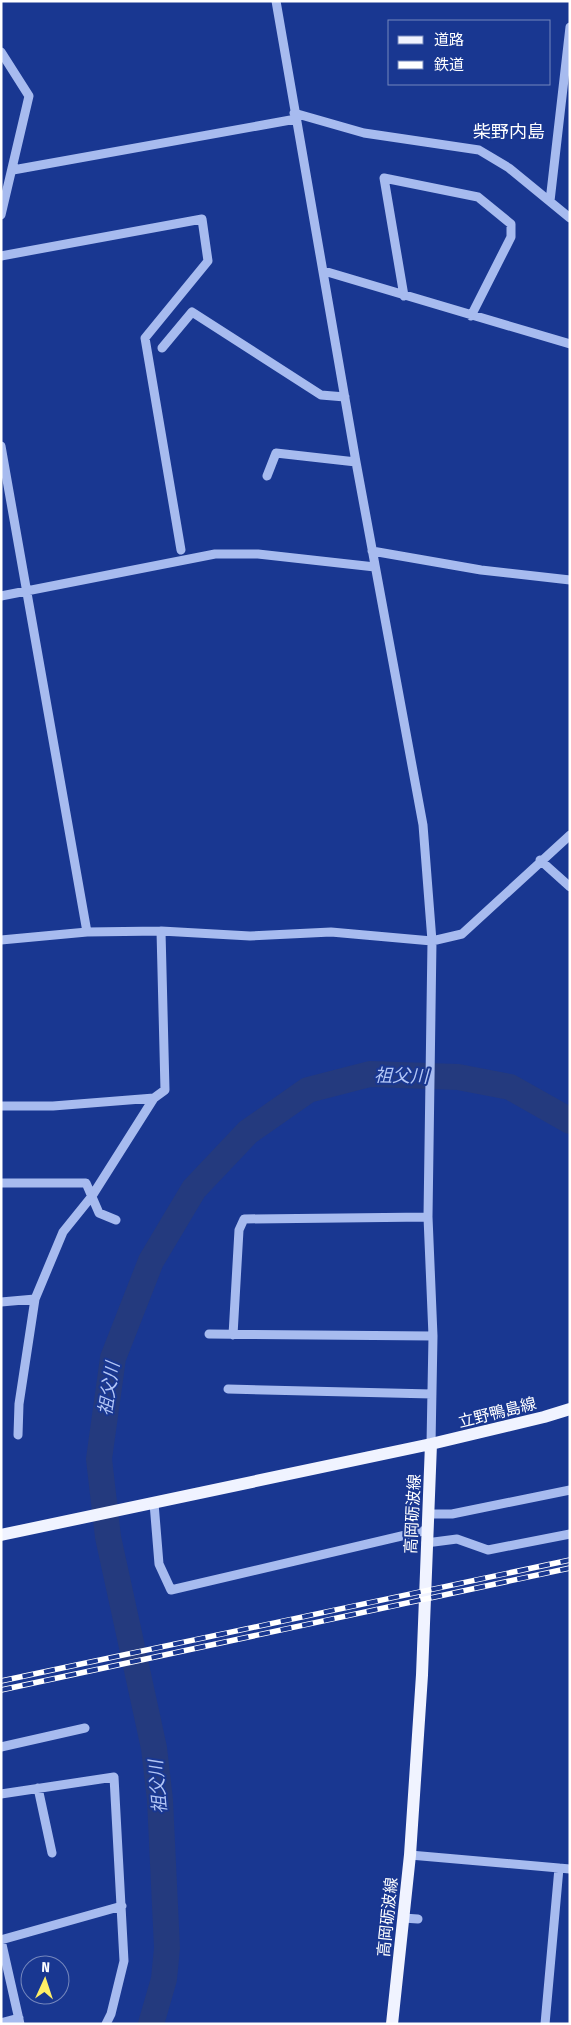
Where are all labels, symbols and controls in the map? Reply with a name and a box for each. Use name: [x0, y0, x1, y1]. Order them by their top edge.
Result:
legend: [388, 20, 551, 85]
text: 道路: [434, 31, 464, 49]
text: 鉄道: [434, 56, 464, 74]
district label: 柴野内島: [473, 121, 545, 143]
water label: 祖父川: [374, 1065, 430, 1088]
water label: 祖父川: [94, 1359, 124, 1417]
street label: 立野鴨島線: [456, 1394, 538, 1431]
street label: 高岡砺波線: [401, 1474, 424, 1554]
water label: 祖父川: [145, 1757, 171, 1815]
street label: 高岡砺波線: [374, 1876, 401, 1958]
north arrow: [20, 1955, 70, 2005]
text: N: [41, 1959, 50, 1976]

